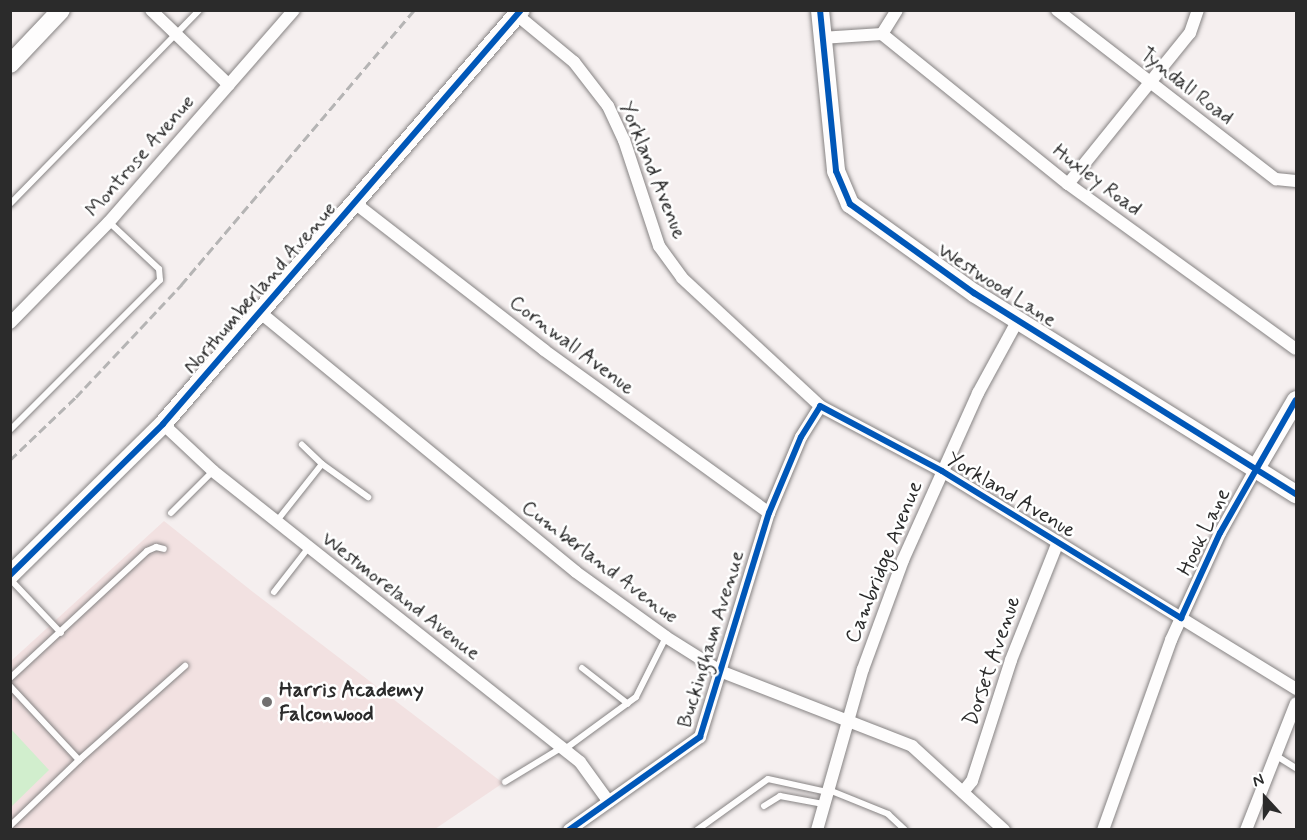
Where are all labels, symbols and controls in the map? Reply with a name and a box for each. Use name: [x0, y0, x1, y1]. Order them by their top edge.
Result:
street label: Tyndall Road: [1135, 42, 1239, 130]
street label: Montrose Avenue: [79, 89, 201, 223]
street label: Yorkland Avenue: [613, 96, 693, 244]
street label: Huxley Road: [1047, 138, 1147, 222]
street label: Northumberland Avenue: [179, 198, 341, 378]
street label: Westwood Lane: [933, 237, 1061, 333]
street label: Cornwall Avenue: [503, 289, 641, 401]
street label: Yorkland Avenue: [940, 446, 1082, 544]
street label: Cambridge Avenue: [840, 477, 928, 647]
street label: Hook Lane: [1172, 485, 1236, 579]
street label: Cumberland Avenue: [518, 496, 682, 628]
street label: Westmoreland Avenue: [316, 526, 486, 666]
street label: Buckingham Avenue: [673, 550, 749, 728]
street label: Dorset Avenue: [958, 594, 1026, 728]
place label: Harris Academy Falconwood: [279, 677, 427, 727]
marker: Harris Academy Falconwood: [260, 695, 274, 709]
north arrow: [1235, 768, 1295, 828]
text: N: [1250, 769, 1267, 792]

